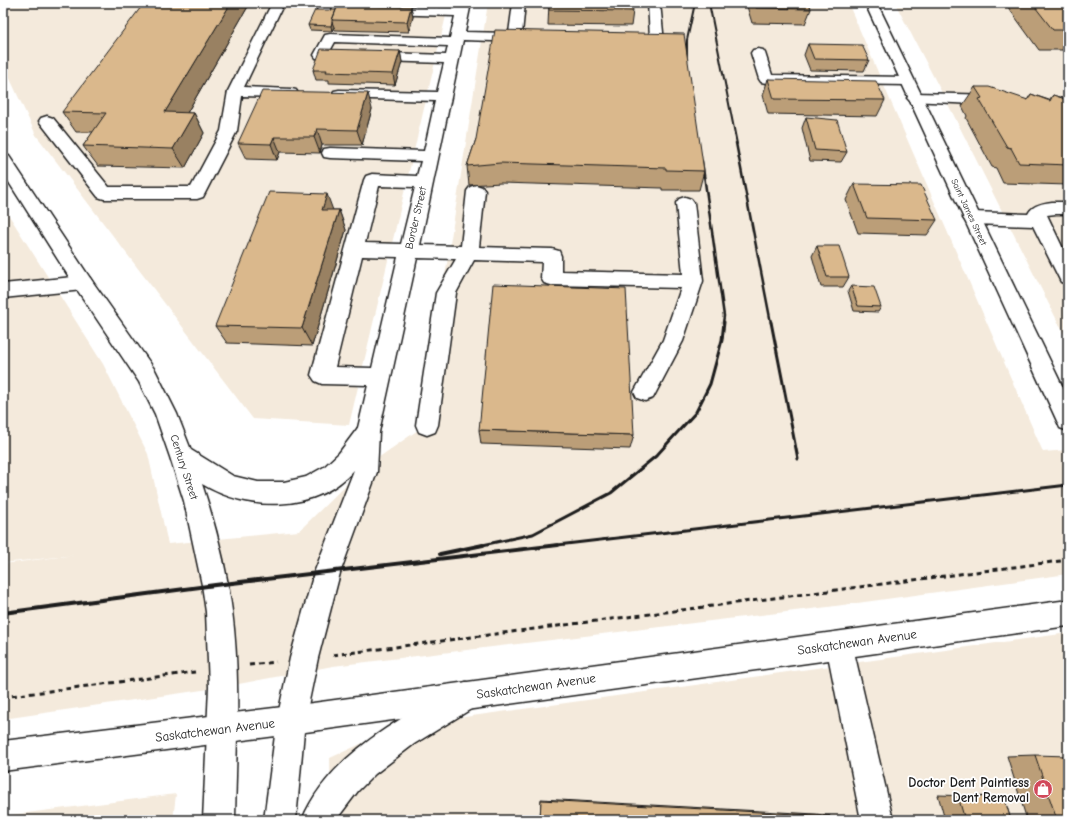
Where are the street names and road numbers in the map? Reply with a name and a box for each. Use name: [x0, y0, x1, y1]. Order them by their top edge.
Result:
street label: Saint James Street: [949, 177, 989, 247]
street label: Border Street: [403, 185, 430, 250]
street label: Century Street: [167, 433, 201, 502]
street label: Saskatchewan Avenue: [796, 626, 918, 658]
street label: Saskatchewan Avenue: [475, 670, 597, 702]
street label: Saskatchewan Avenue: [154, 715, 276, 745]

